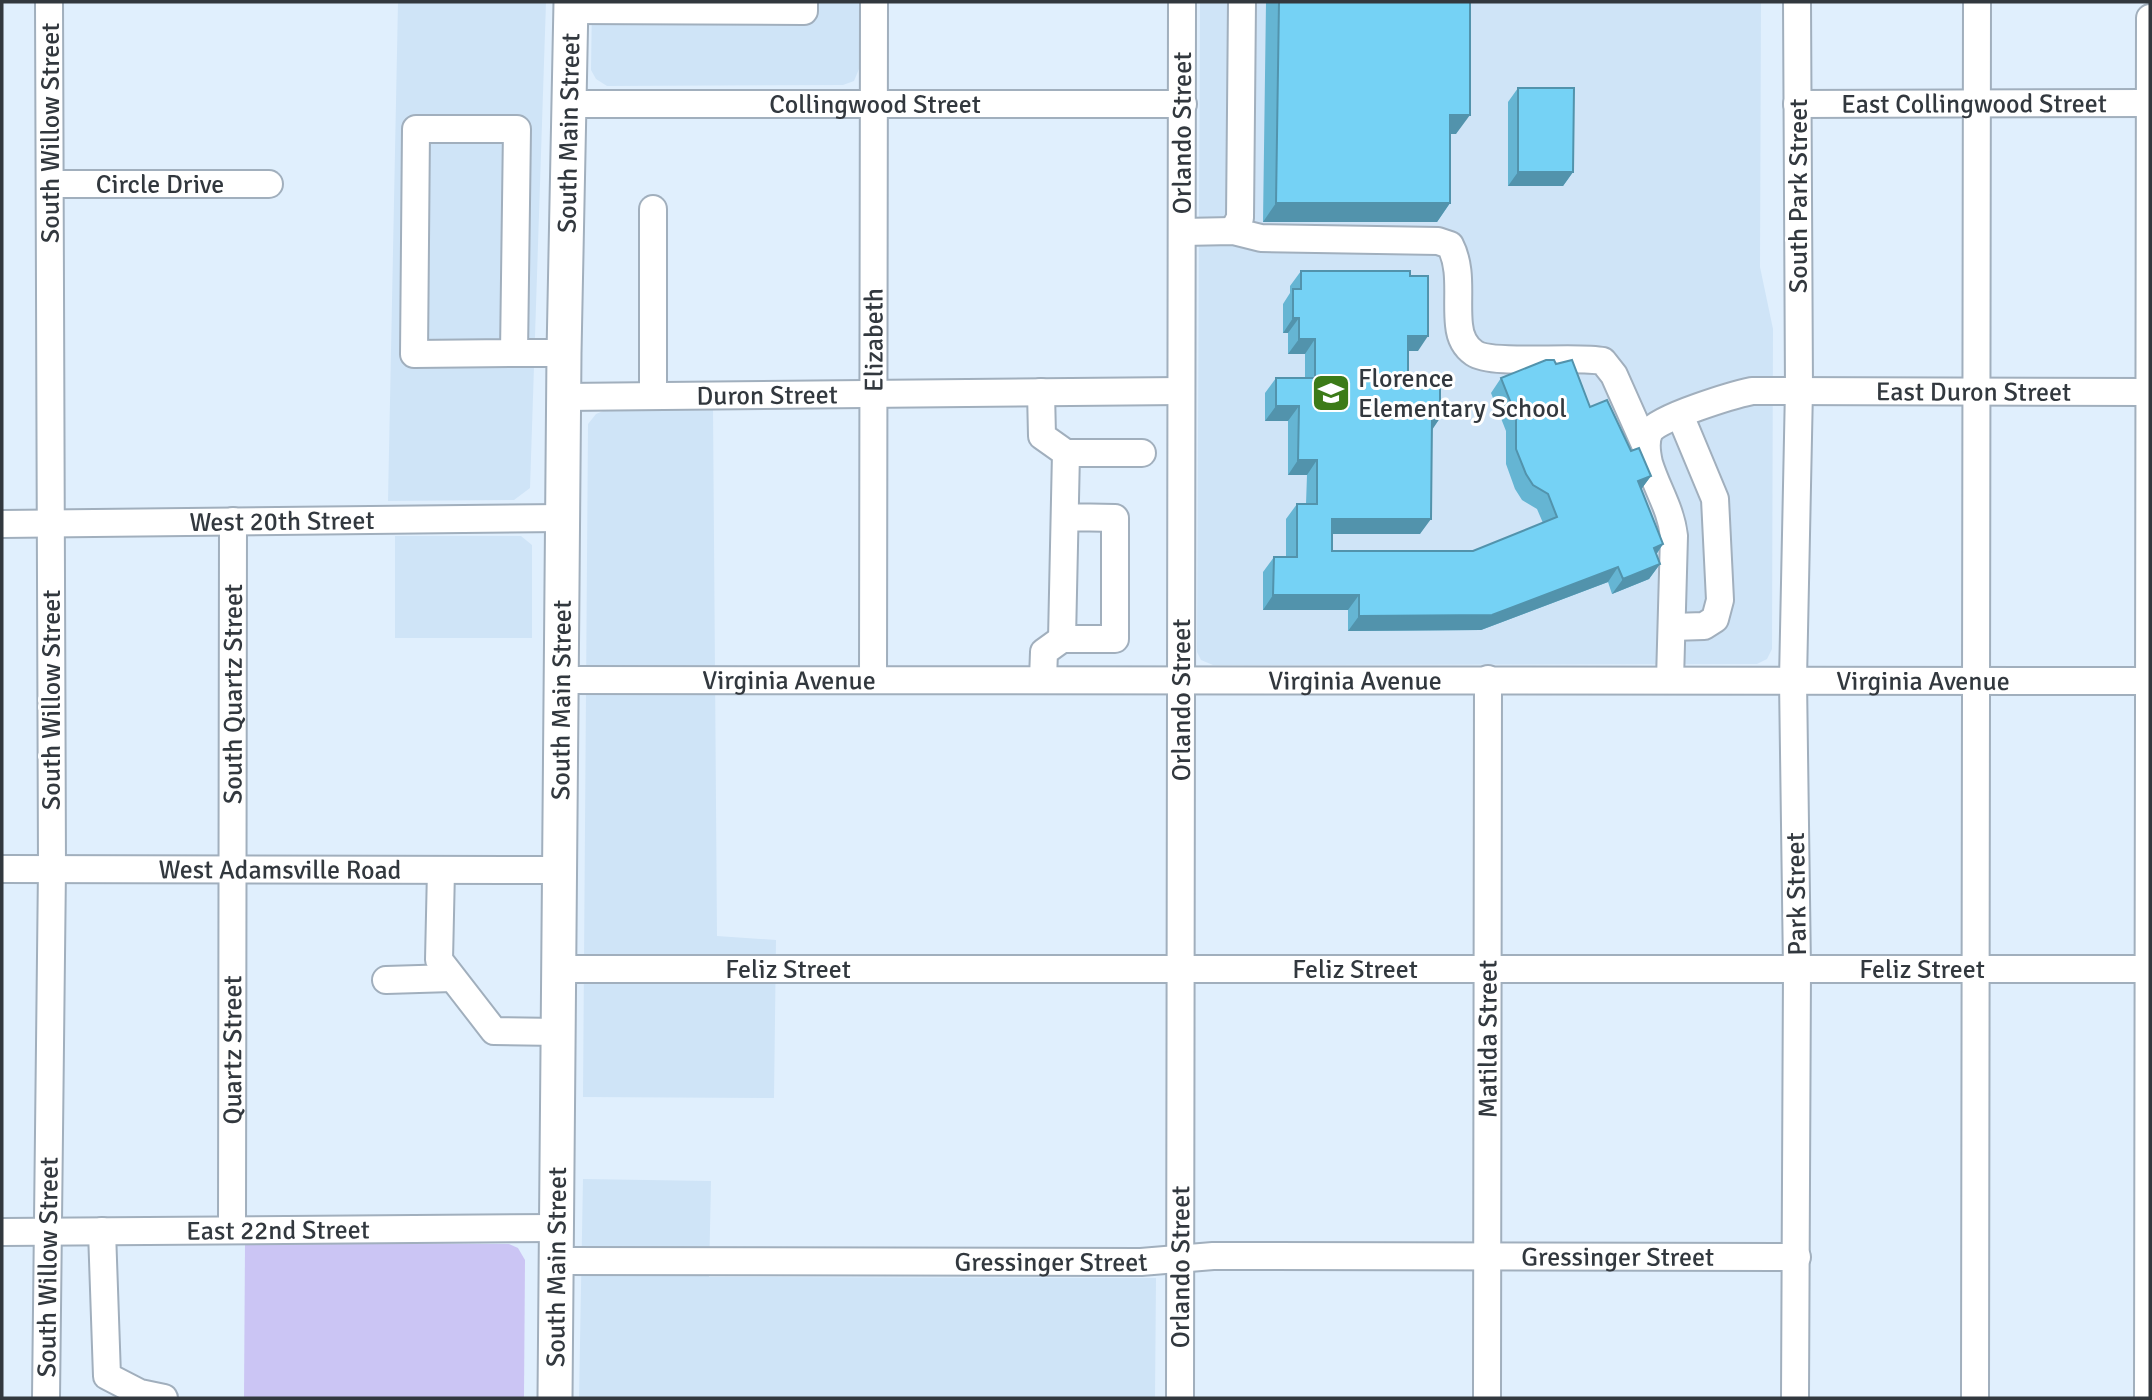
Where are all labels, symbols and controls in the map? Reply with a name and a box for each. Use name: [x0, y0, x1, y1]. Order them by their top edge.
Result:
street label: South Willow Street: [35, 23, 67, 243]
street label: South Main Street: [551, 33, 587, 234]
street label: Orlando Street: [1167, 52, 1199, 214]
street label: East Collingwood Street: [1841, 88, 2107, 121]
street label: Collingwood Street: [769, 89, 981, 121]
street label: South Park Street: [1783, 99, 1815, 293]
street label: Circle Drive: [96, 169, 224, 201]
street label: Elizabeth: [858, 288, 891, 392]
place label: Florence Elementary School: [1358, 363, 1567, 425]
school or university icon: Florence Elementary School: [1310, 372, 1352, 414]
street label: East Duron Street: [1876, 376, 2071, 409]
street label: Duron Street: [696, 379, 838, 413]
street label: West 20th Street: [189, 505, 375, 539]
street label: South Quartz Street: [218, 584, 250, 804]
street label: South Willow Street: [36, 590, 68, 810]
street label: South Main Street: [545, 600, 579, 800]
street label: Orlando Street: [1166, 619, 1198, 781]
street label: Virginia Avenue: [702, 665, 876, 697]
street label: Virginia Avenue: [1268, 665, 1442, 698]
street label: Virginia Avenue: [1836, 666, 2010, 698]
street label: Park Street: [1780, 832, 1814, 956]
street label: West Adamsville Road: [159, 854, 401, 887]
street label: Feliz Street: [725, 954, 851, 986]
street label: Feliz Street: [1292, 954, 1418, 986]
street label: Feliz Street: [1859, 954, 1985, 986]
street label: Matilda Street: [1472, 960, 1505, 1118]
street label: Quartz Street: [217, 975, 249, 1125]
street label: South Willow Street: [31, 1156, 66, 1378]
street label: South Main Street: [540, 1167, 574, 1367]
street label: Orlando Street: [1165, 1186, 1197, 1348]
street label: East 22nd Street: [186, 1214, 370, 1248]
street label: Gressinger Street: [1521, 1242, 1714, 1274]
street label: Gressinger Street: [955, 1247, 1149, 1279]

